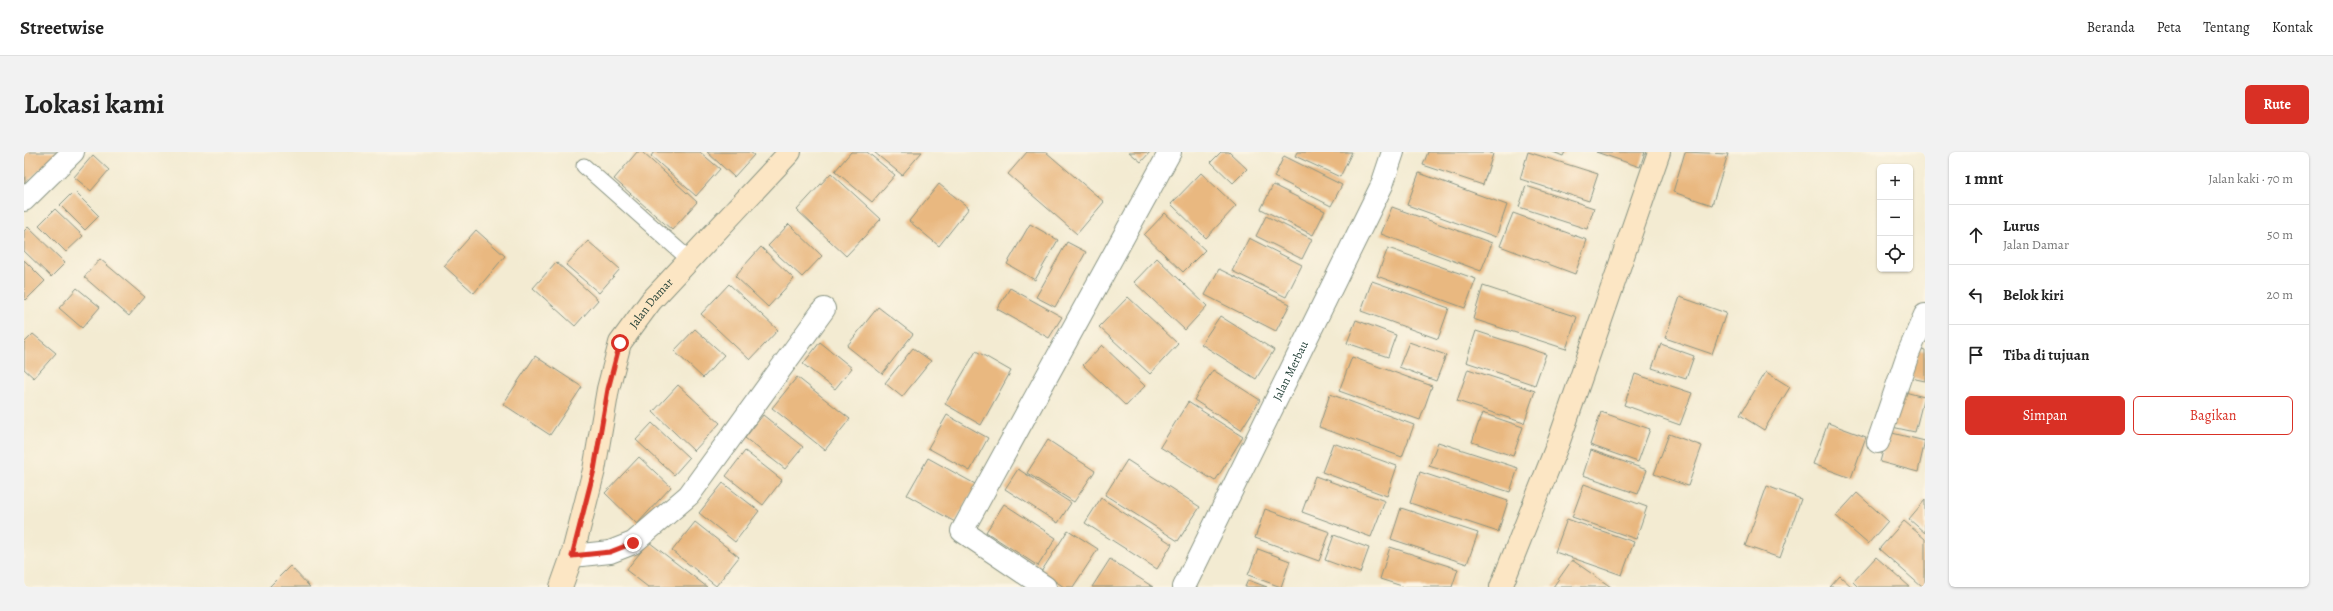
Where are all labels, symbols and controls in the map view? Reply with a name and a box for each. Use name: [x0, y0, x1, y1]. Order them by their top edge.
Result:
text: Streetwise: [20, 15, 104, 41]
text: Beranda: [2087, 18, 2135, 37]
text: Peta: [2157, 18, 2181, 37]
text: Tentang: [2203, 18, 2250, 37]
text: Kontak: [2272, 18, 2313, 37]
text: Lokasi kami: [24, 85, 165, 123]
button: Rute: [2245, 85, 2309, 124]
map controls: [1877, 164, 1913, 272]
button: +: [1877, 164, 1913, 200]
text: 1 mnt: [1965, 167, 2004, 190]
text: Jalan kaki · 70 m: [2208, 170, 2293, 187]
button: −: [1877, 200, 1913, 236]
text: Lurus: [2003, 216, 2040, 236]
icon: ahead: [1965, 224, 1987, 246]
text: 50 m: [2267, 226, 2293, 243]
button: locate: [1877, 236, 1913, 272]
text: Jalan Damar: [2003, 236, 2069, 253]
street label: Jalan Damar: [626, 274, 677, 332]
icon: left: [1965, 284, 1987, 306]
text: Belok kiri: [2003, 285, 2064, 305]
text: 20 m: [2267, 286, 2293, 303]
route start: [611, 334, 629, 352]
street label: Jalan Merbau: [1269, 338, 1312, 403]
icon: arrive: [1965, 344, 1987, 366]
text: Tiba di tujuan: [2003, 345, 2089, 365]
button: Simpan: [1965, 396, 2125, 435]
button: Bagikan: [2133, 396, 2293, 435]
route end: [624, 534, 642, 552]

